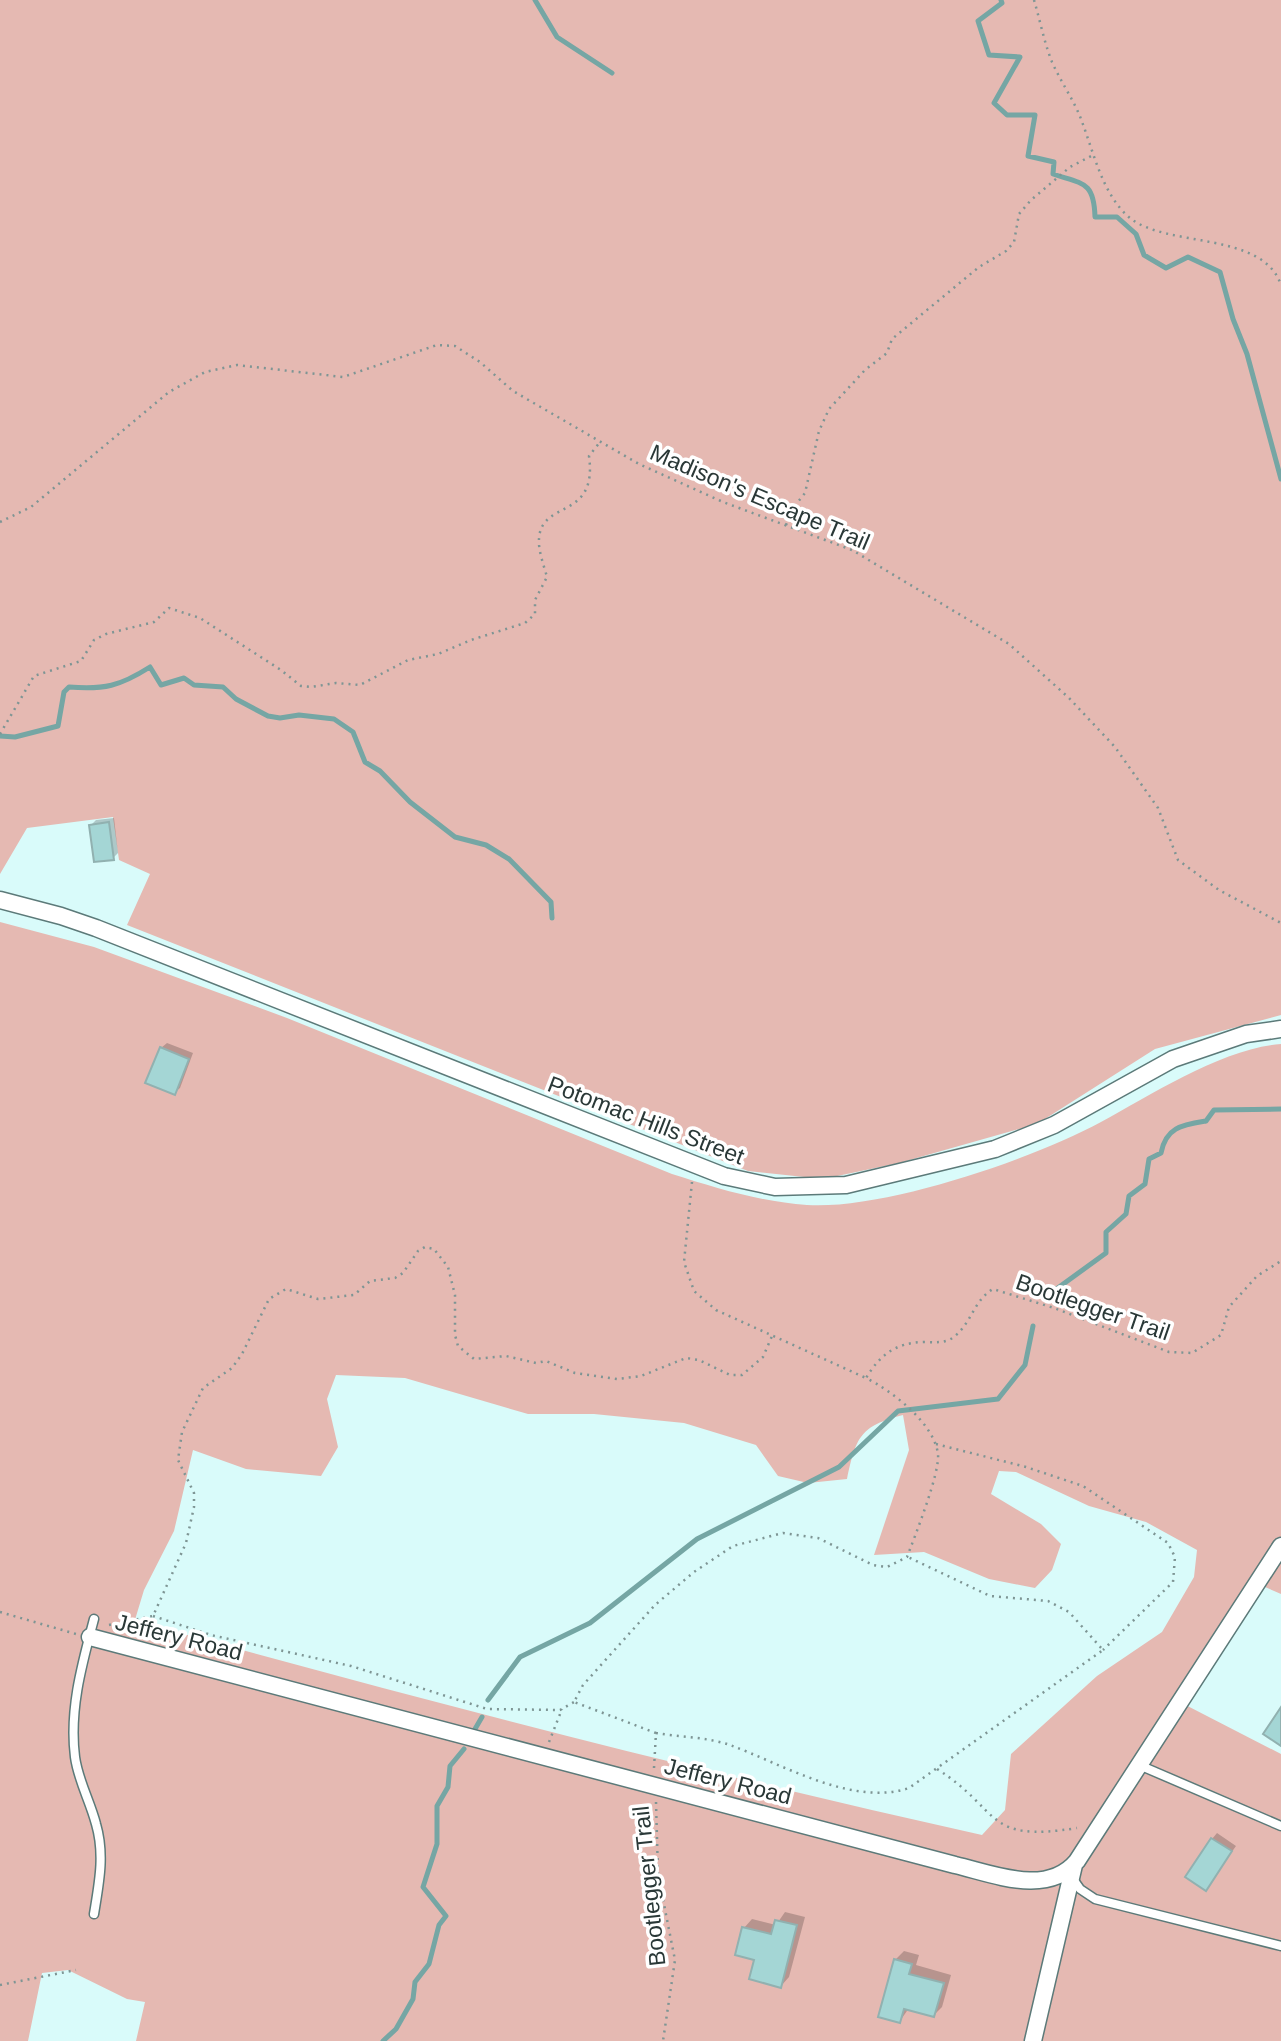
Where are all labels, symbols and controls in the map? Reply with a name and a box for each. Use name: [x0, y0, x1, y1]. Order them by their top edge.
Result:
street label: Madison's Escape Trail: [646, 439, 874, 555]
street label: Potomac Hills Street: [544, 1071, 748, 1170]
street label: Bootlegger Trail: [1013, 1268, 1173, 1346]
street label: Jeffery Road: [113, 1609, 245, 1665]
street label: Jeffery Road: [662, 1753, 794, 1809]
street label: Bootlegger Trail: [628, 1805, 670, 1967]

